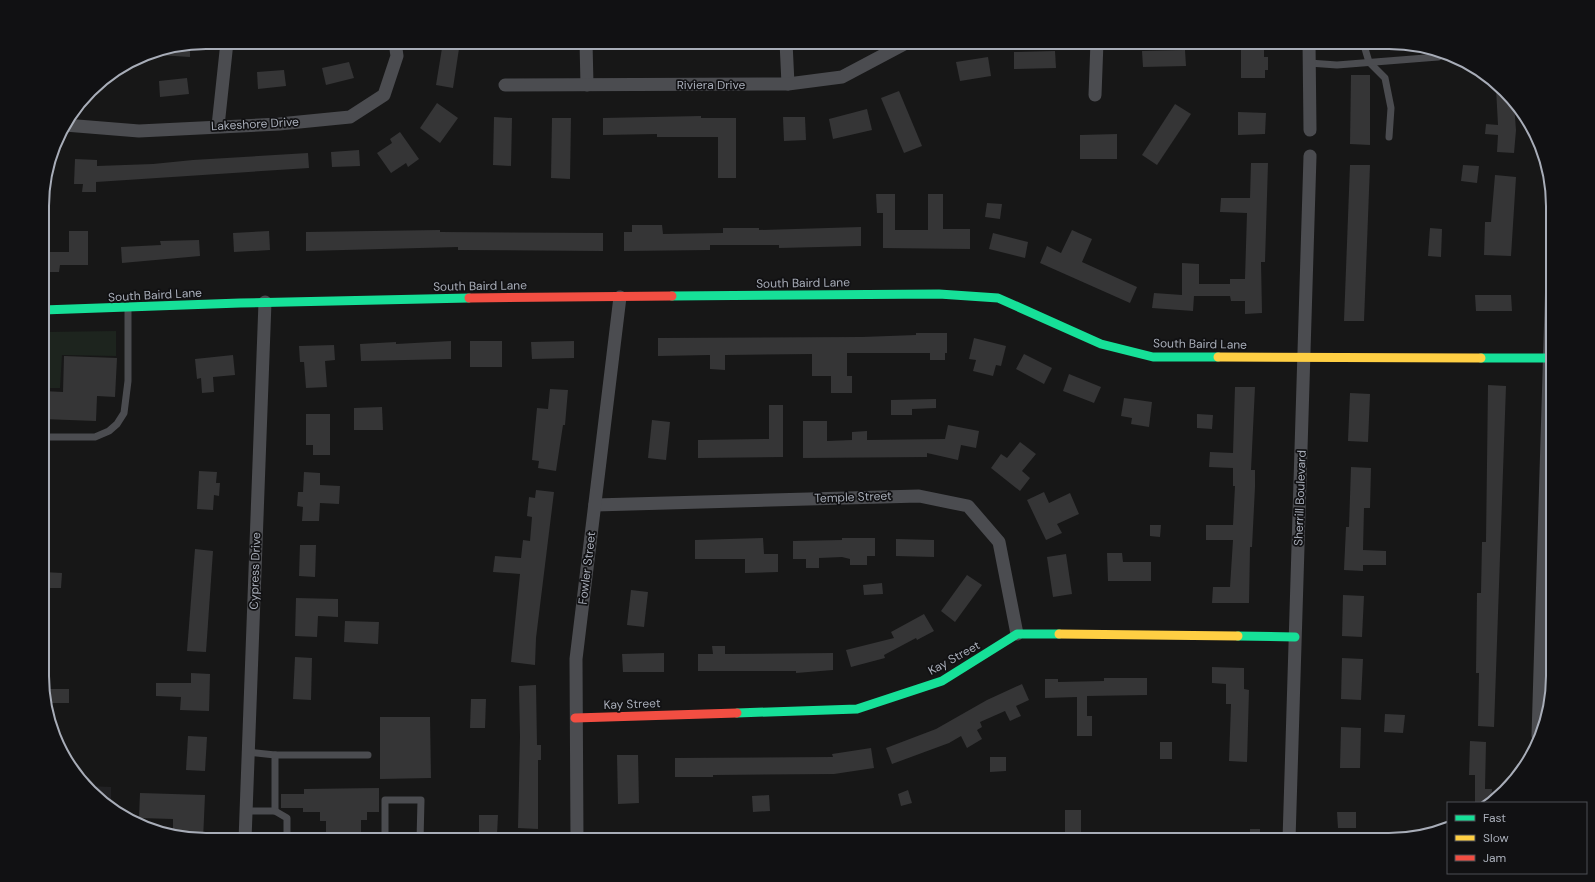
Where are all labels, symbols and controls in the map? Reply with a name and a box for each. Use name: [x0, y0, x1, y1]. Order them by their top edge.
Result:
street label: Riviera Drive: [677, 77, 745, 93]
street label: Lakeshore Drive: [211, 114, 300, 134]
street label: South Baird Lane: [756, 274, 850, 292]
street label: South Baird Lane: [433, 277, 527, 295]
street label: South Baird Lane: [108, 285, 202, 305]
street label: South Baird Lane: [1153, 335, 1247, 353]
street label: Sherrill Boulevard: [1290, 450, 1310, 546]
street label: Temple Street: [814, 488, 892, 506]
street label: Fowler Street: [575, 530, 599, 605]
street label: Cypress Drive: [246, 532, 264, 610]
street label: Kay Street: [925, 637, 983, 679]
street label: Kay Street: [603, 695, 661, 713]
legend: [1447, 802, 1587, 874]
text: Fast: [1483, 810, 1506, 826]
text: Slow: [1483, 830, 1509, 846]
text: Jam: [1483, 850, 1506, 866]

